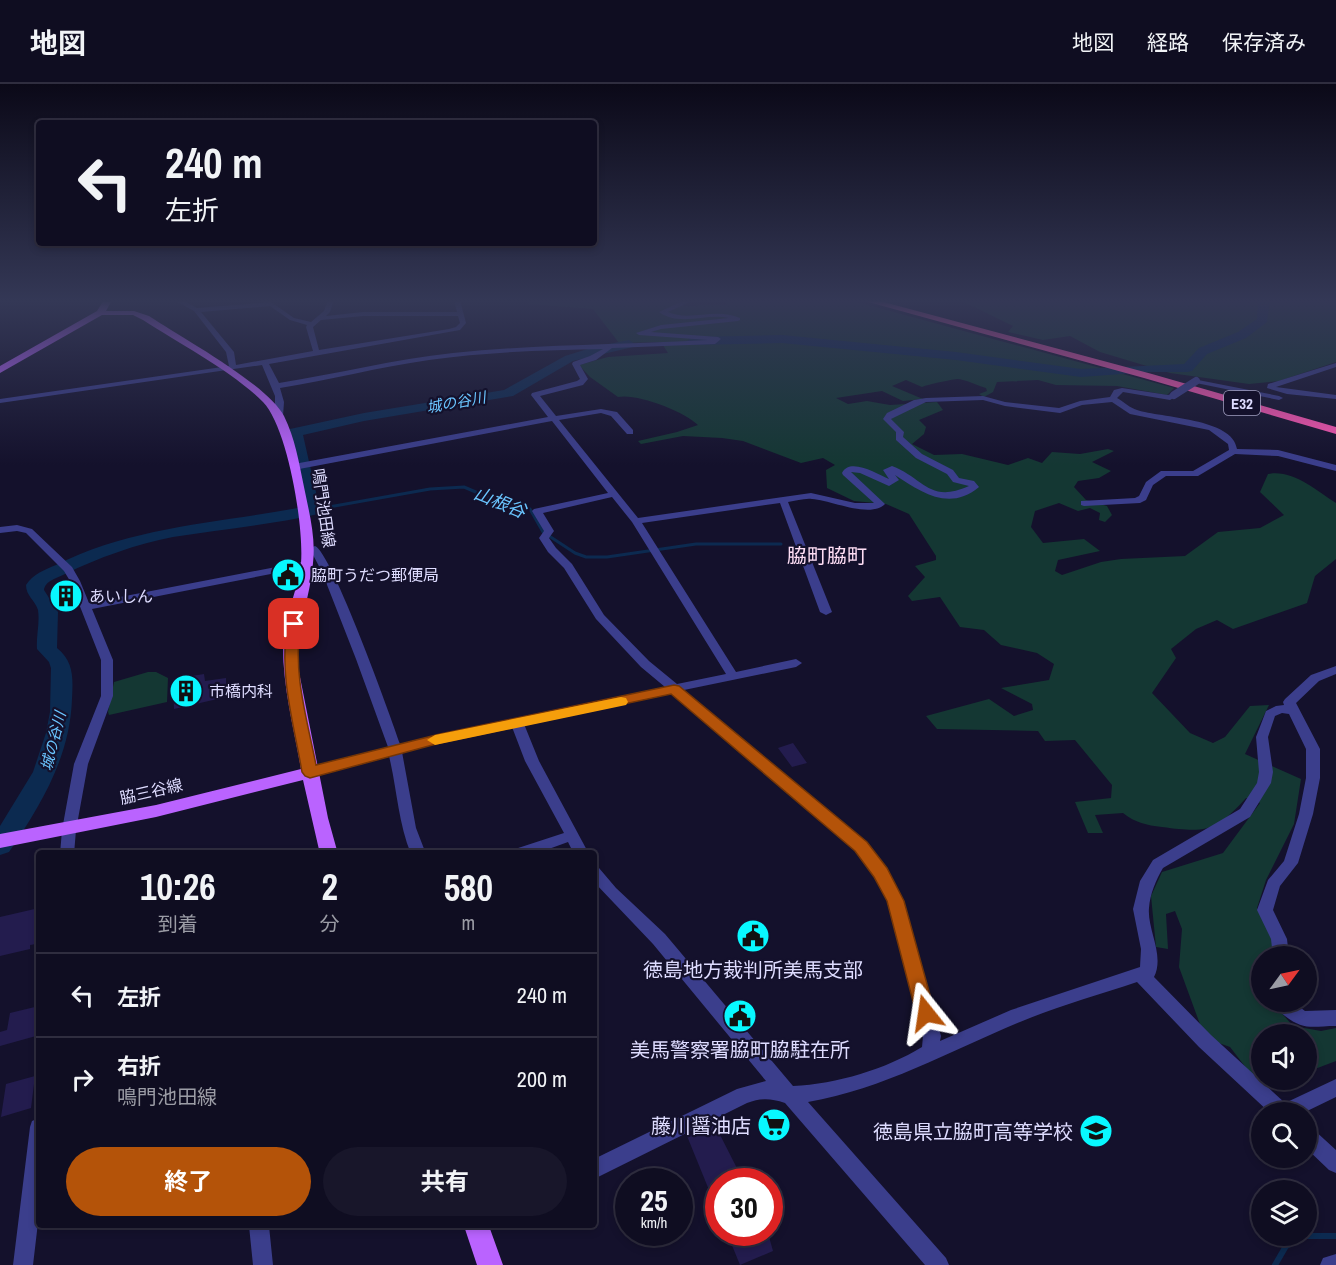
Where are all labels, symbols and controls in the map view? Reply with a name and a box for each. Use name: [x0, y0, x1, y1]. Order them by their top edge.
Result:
text: 地図: [30, 24, 86, 62]
text: 地図: [1072, 28, 1114, 57]
text: 経路: [1147, 28, 1189, 57]
text: 保存済み: [1222, 28, 1306, 57]
text: 240 m: [165, 135, 263, 191]
icon: left: [66, 144, 144, 222]
text: 左折: [165, 192, 219, 228]
water label: 城の谷川: [425, 386, 489, 418]
road number: E32: [1224, 391, 1260, 415]
street label: 鳴門池田線: [308, 467, 340, 549]
water label: 山根谷: [470, 480, 532, 524]
district label: 脇町脇町: [787, 542, 867, 569]
public building icon: 脇町うだつ郵便局: [270, 557, 306, 593]
place label: 脇町うだつ郵便局: [311, 564, 439, 586]
building icon: あいしん: [48, 578, 84, 614]
place label: あいしん: [89, 585, 153, 607]
pin: [268, 598, 319, 649]
icon: arrive: [277, 607, 310, 640]
building icon: 市橋内科: [168, 673, 204, 709]
place label: 市橋内科: [209, 680, 273, 702]
water label: 城の谷川: [36, 707, 71, 773]
street label: 脇三谷線: [117, 773, 185, 809]
text: 10:26: [140, 863, 216, 911]
text: 2: [321, 863, 338, 911]
text: 580: [444, 864, 493, 912]
text: m: [461, 909, 475, 936]
text: 到着: [158, 910, 198, 937]
text: 分: [320, 910, 340, 937]
public building icon: 徳島地方裁判所美馬支部: [735, 918, 771, 954]
north arrow: [1251, 946, 1317, 1012]
map controls: [1251, 946, 1317, 1246]
place label: 徳島地方裁判所美馬支部: [643, 956, 863, 983]
icon: left: [66, 979, 99, 1012]
text: 240 m: [517, 980, 567, 1010]
position arrow: [894, 981, 958, 1045]
text: 左折: [117, 982, 161, 1012]
public building icon: 美馬警察署脇町脇駐在所: [722, 998, 758, 1034]
button: sound: [1251, 1024, 1317, 1090]
place label: 美馬警察署脇町脇駐在所: [630, 1036, 850, 1063]
text: 右折: [117, 1051, 161, 1081]
icon: right: [66, 1063, 99, 1096]
text: 200 m: [517, 1064, 567, 1094]
text: 鳴門池田線: [117, 1083, 217, 1110]
button: search: [1251, 1102, 1317, 1168]
supermarket icon: 藤川醤油店: [756, 1107, 792, 1143]
place label: 藤川醤油店: [651, 1112, 751, 1139]
school or university icon: 徳島県立脇町高等学校: [1078, 1113, 1114, 1149]
place label: 徳島県立脇町高等学校: [873, 1118, 1073, 1145]
button: 終了: [66, 1147, 311, 1216]
button: 共有: [323, 1147, 567, 1216]
speed limit sign: 30: [705, 1168, 783, 1246]
text: 25: [640, 1180, 668, 1220]
button: layers: [1251, 1180, 1317, 1246]
text: km/h: [641, 1212, 667, 1233]

